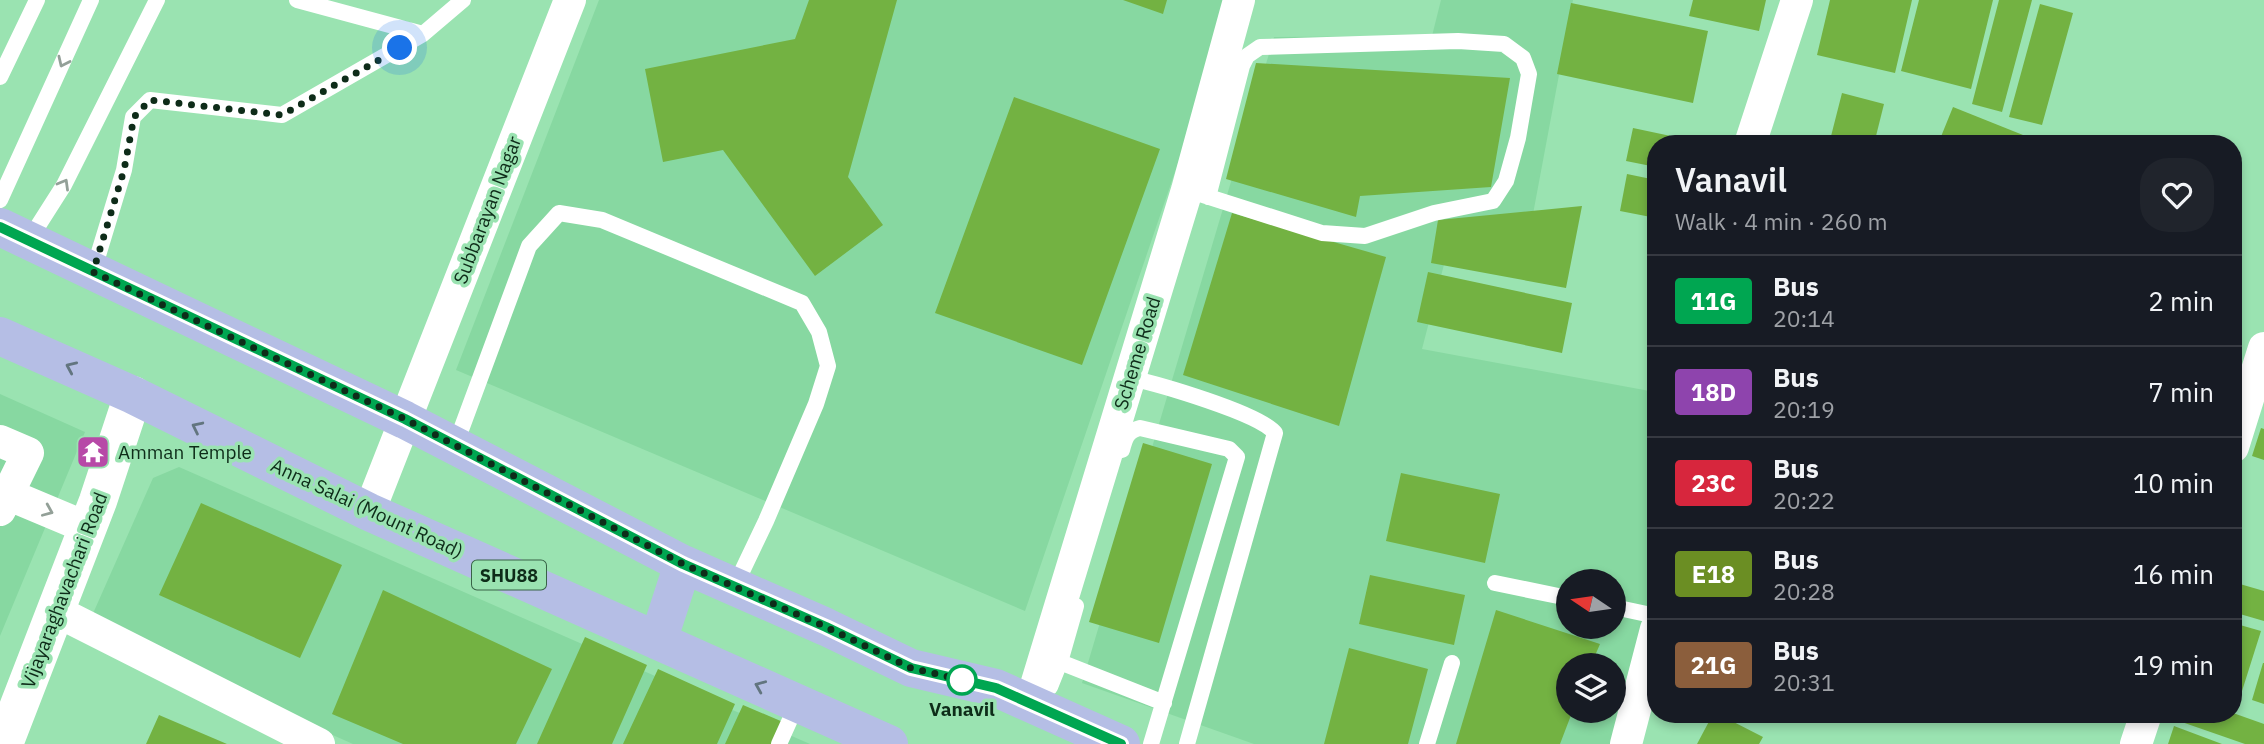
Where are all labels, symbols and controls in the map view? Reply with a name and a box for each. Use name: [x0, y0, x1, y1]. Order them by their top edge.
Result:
your location: [382, 30, 417, 65]
one-way arrow: [57, 55, 71, 67]
street label: Subbarayan Nagar: [448, 133, 526, 287]
text: Vanavil: [1675, 158, 1787, 201]
button: heart: [2140, 158, 2214, 232]
one-way arrow: [56, 179, 69, 192]
text: Walk · 4 min · 260 m: [1675, 206, 1888, 236]
text: Bus: [1773, 269, 1819, 303]
text: 2 min: [2148, 284, 2214, 318]
text: 11G: [1690, 285, 1737, 317]
street label: Scheme Road: [1108, 294, 1166, 412]
text: 20:14: [1773, 303, 1835, 333]
text: Bus: [1773, 360, 1819, 394]
one-way arrow: [66, 361, 78, 375]
text: 7 min: [2148, 375, 2214, 409]
text: 18D: [1691, 376, 1736, 408]
text: 20:19: [1773, 394, 1835, 424]
one-way arrow: [192, 421, 204, 435]
temple icon: Amman Temple: [74, 433, 112, 471]
place label: Amman Temple: [118, 440, 252, 464]
text: Bus: [1773, 451, 1819, 485]
street label: Anna Salai (Mount Road): [267, 453, 467, 563]
text: 10 min: [2133, 466, 2214, 500]
text: 23C: [1691, 467, 1736, 499]
text: 20:22: [1773, 485, 1835, 515]
street label: Vijayaraghavachari Road: [16, 489, 112, 691]
one-way arrow: [40, 503, 53, 517]
text: Bus: [1773, 542, 1819, 576]
text: 16 min: [2133, 557, 2214, 591]
text: E18: [1692, 558, 1735, 590]
road number: SHU88: [472, 560, 546, 590]
north arrow: [1556, 569, 1626, 639]
map controls: [1556, 569, 1626, 723]
text: 20:28: [1773, 576, 1835, 606]
text: Bus: [1773, 633, 1819, 667]
text: 19 min: [2133, 648, 2214, 682]
text: 21G: [1690, 649, 1737, 681]
button: layers: [1556, 653, 1626, 723]
marker: Vanavil: [947, 665, 977, 695]
text: 20:31: [1773, 667, 1835, 697]
one-way arrow: [755, 680, 767, 694]
place label: Vanavil: [929, 697, 995, 721]

